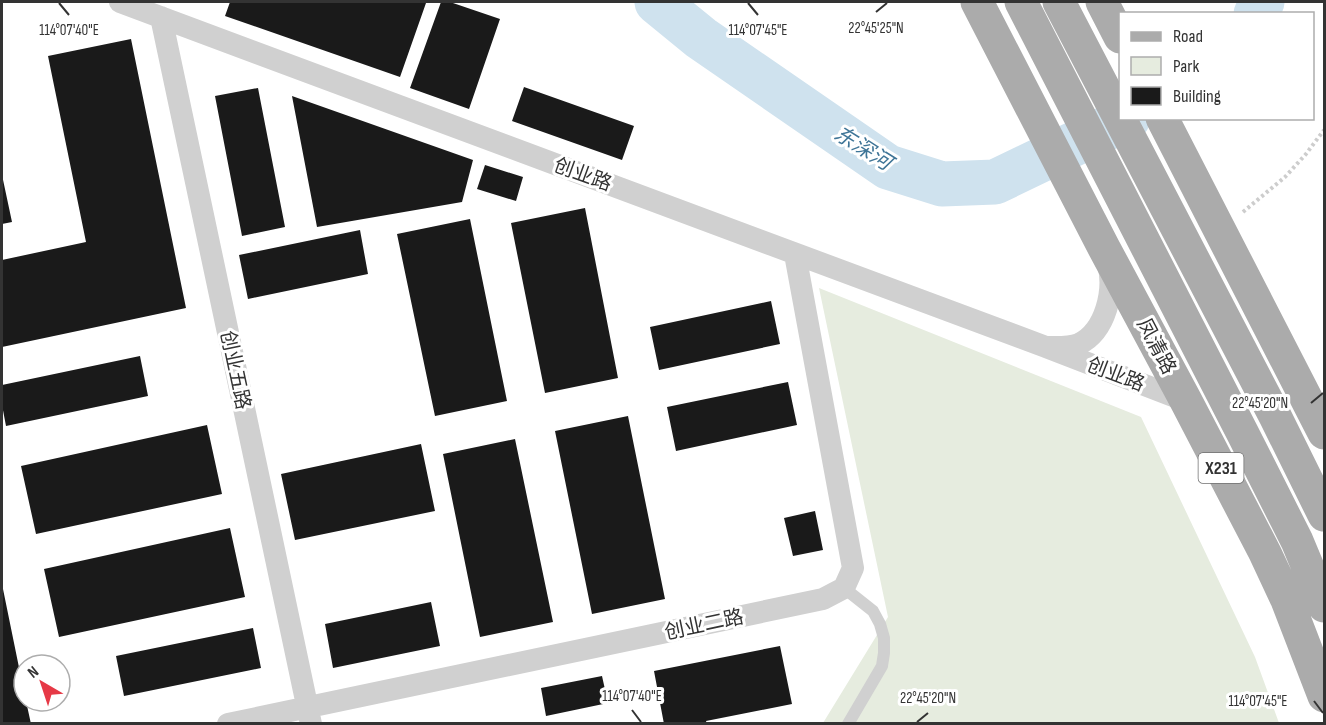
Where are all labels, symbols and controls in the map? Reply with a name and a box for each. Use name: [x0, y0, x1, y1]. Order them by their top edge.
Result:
legend: [1119, 12, 1314, 120]
text: 22°45'25"N: [848, 19, 904, 38]
text: 114°07'40"E: [39, 21, 99, 40]
text: 114°07'45"E: [728, 21, 788, 40]
text: Road: [1173, 26, 1203, 47]
text: Park: [1173, 56, 1199, 77]
text: Building: [1173, 86, 1221, 107]
water label: 东深河: [829, 121, 899, 178]
street label: 创业路: [550, 153, 615, 196]
street label: 凤清路: [1131, 314, 1181, 379]
street label: 创业五路: [215, 329, 255, 412]
street label: 创业路: [1083, 353, 1148, 397]
text: 22°45'20"N: [1232, 394, 1288, 413]
road number: X231: [1198, 453, 1244, 483]
street label: 创业二路: [663, 605, 746, 645]
north arrow: [12, 653, 72, 713]
text: N: [24, 662, 43, 683]
text: 114°07'40"E: [602, 687, 662, 706]
text: 22°45'20"N: [900, 689, 956, 708]
text: 114°07'45"E: [1228, 692, 1288, 711]

